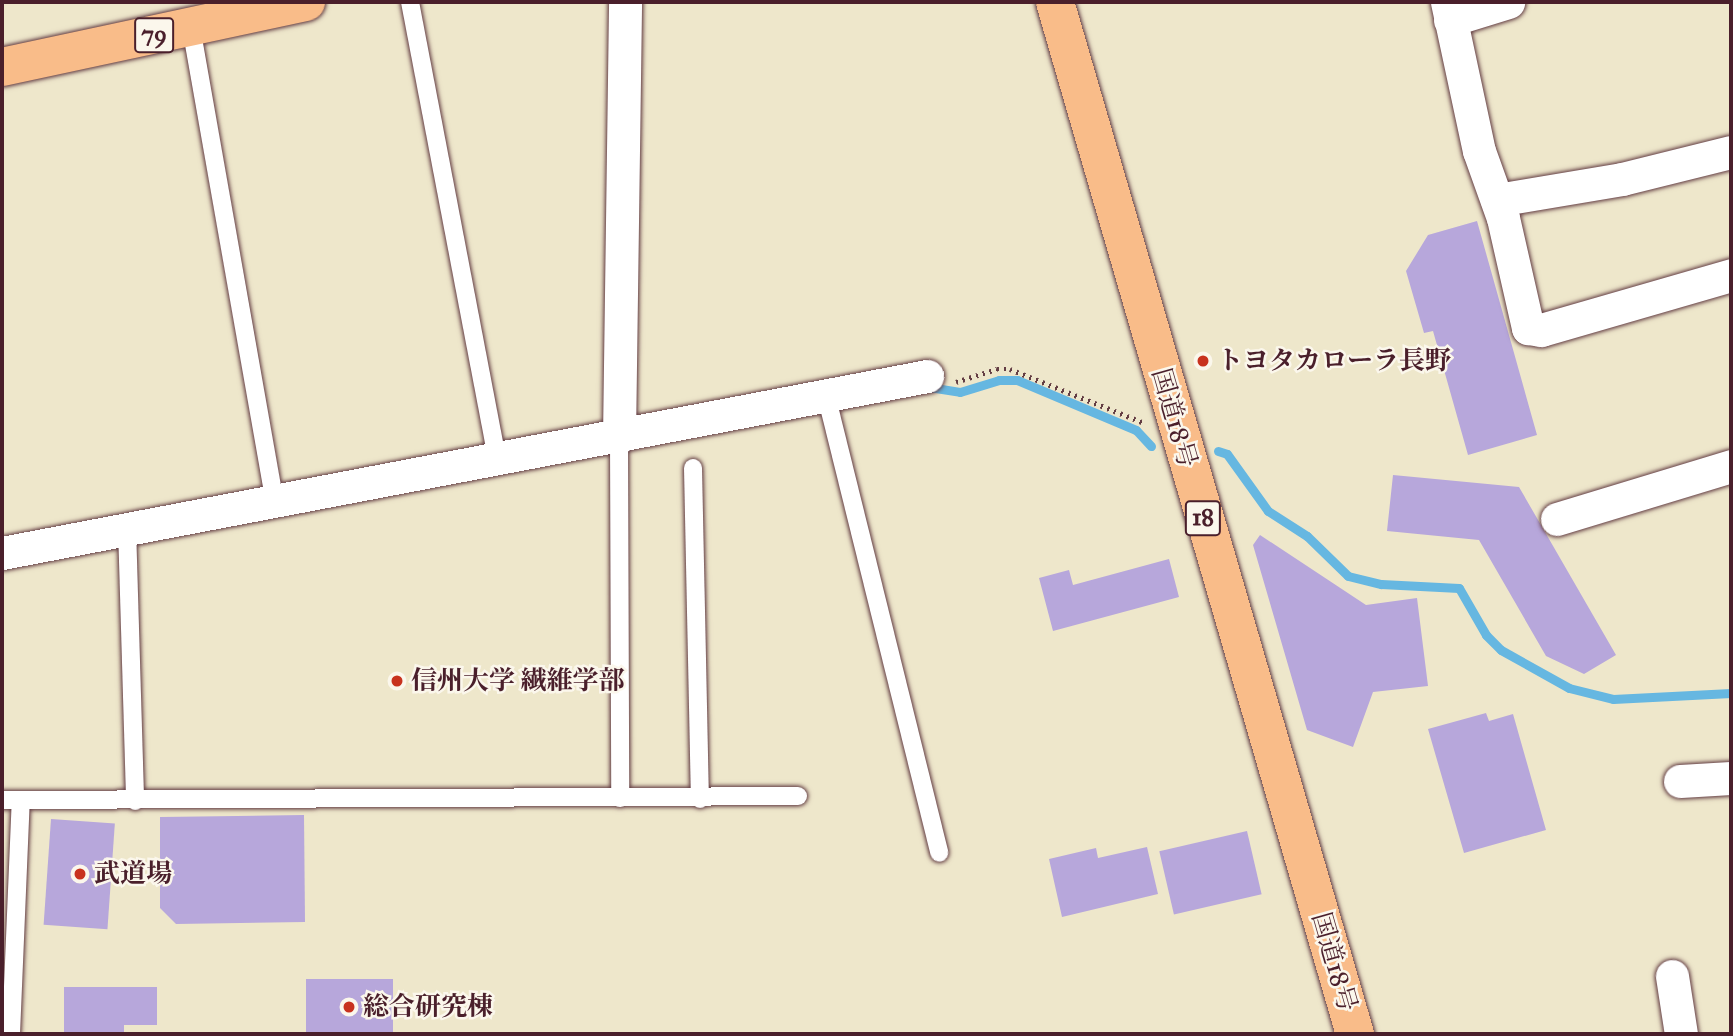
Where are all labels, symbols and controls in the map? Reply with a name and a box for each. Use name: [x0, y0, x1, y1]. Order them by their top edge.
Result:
road number: 79: [133, 15, 175, 56]
place label: トヨタカローラ長野: [1217, 345, 1451, 377]
marker: トヨタカローラ長野: [1195, 353, 1211, 369]
street label: 国道18号: [1145, 365, 1203, 471]
road number: 18: [1184, 498, 1222, 538]
place label: 信州大学 繊維学部: [411, 665, 625, 697]
marker: 信州大学 繊維学部: [389, 673, 405, 689]
place label: 武道場: [94, 858, 172, 890]
marker: 武道場: [72, 866, 88, 882]
street label: 国道18号: [1305, 909, 1363, 1015]
place label: 総合研究棟: [363, 991, 493, 1023]
marker: 総合研究棟: [341, 999, 357, 1015]

